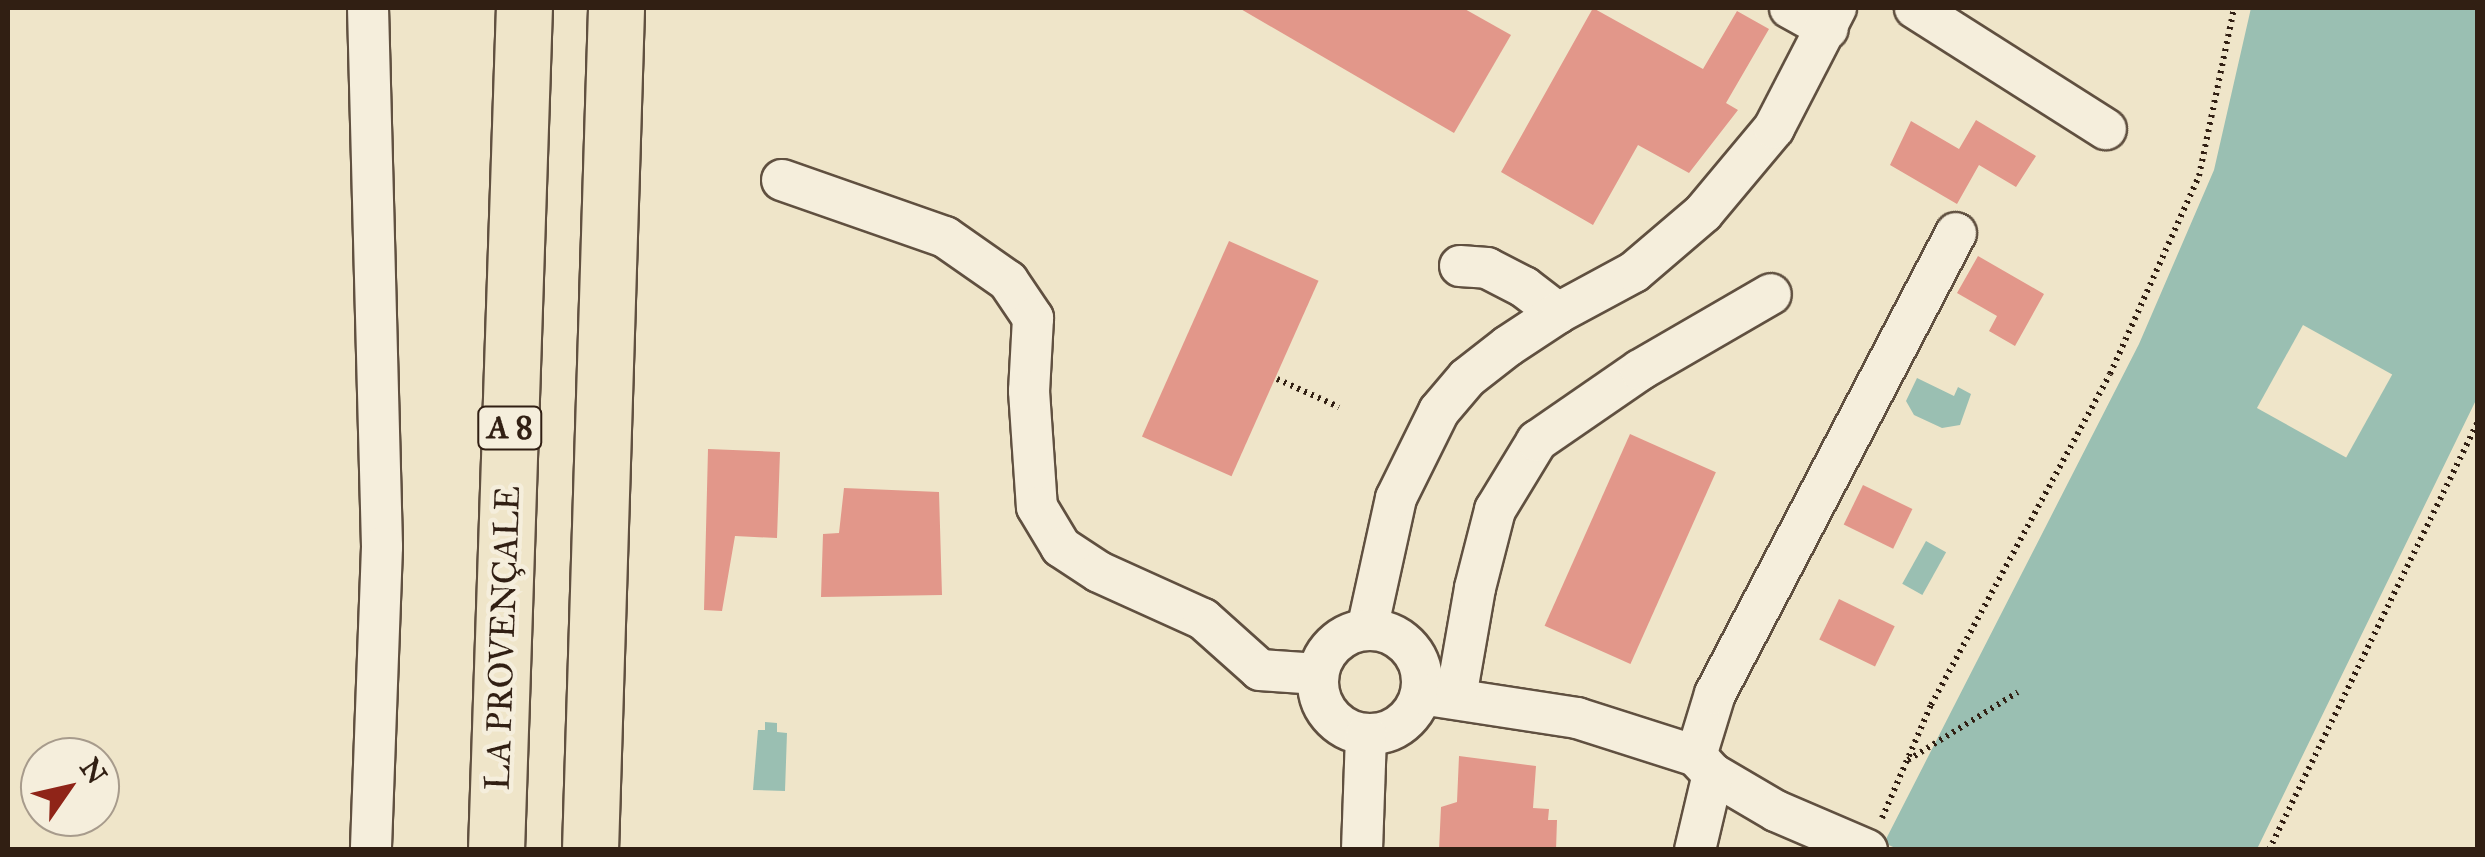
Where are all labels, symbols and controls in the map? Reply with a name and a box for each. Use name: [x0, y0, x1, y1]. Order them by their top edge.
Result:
road number: A 8: [475, 401, 545, 455]
street label: LA PROVENÇALE: [477, 485, 529, 791]
north arrow: [20, 737, 120, 837]
text: N: [72, 751, 115, 791]

